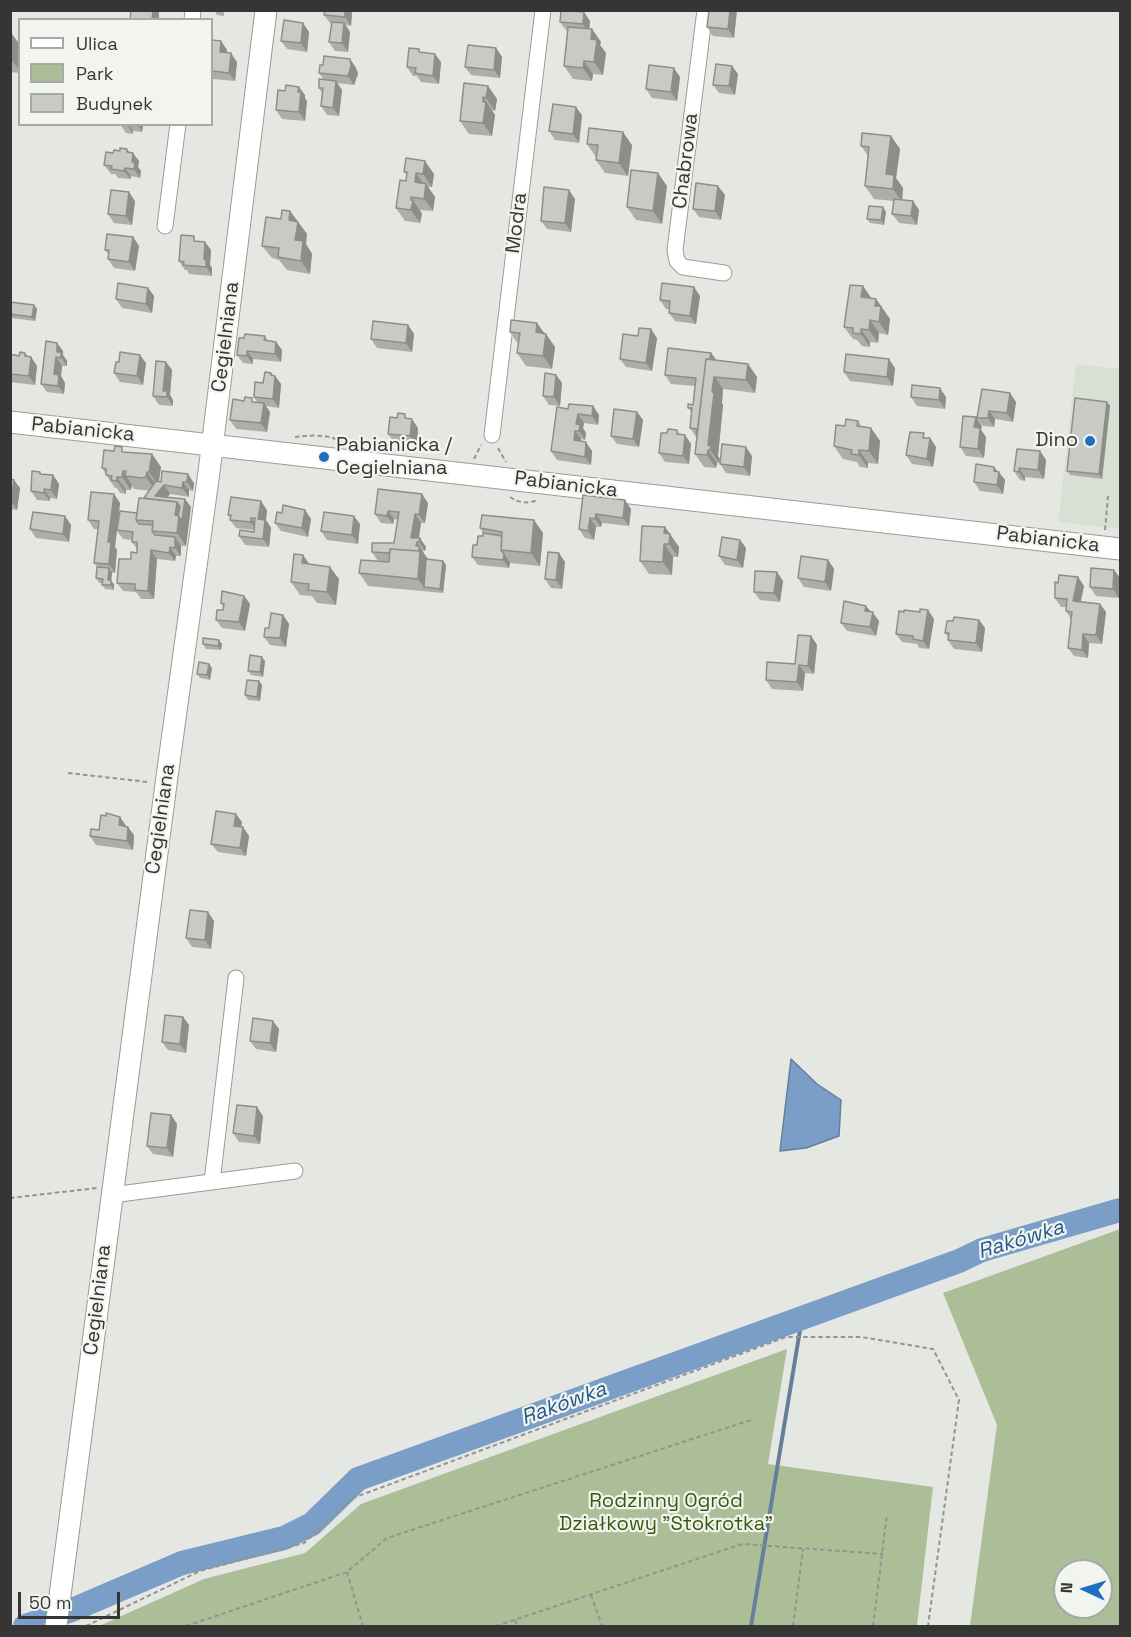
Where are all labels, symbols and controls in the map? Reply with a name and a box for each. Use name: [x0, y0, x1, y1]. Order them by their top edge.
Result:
legend: [18, 18, 213, 126]
text: Ulica: [76, 32, 118, 55]
text: Park: [76, 62, 113, 85]
text: Budynek: [76, 92, 153, 115]
street label: Chabrowa: [668, 112, 704, 210]
street label: Modra: [501, 191, 533, 255]
street label: Cegielniana: [207, 280, 245, 394]
street label: Pabianicka: [30, 413, 136, 447]
place label: Dino: [1035, 429, 1078, 453]
place label: Pabianicka / Cegielniana: [336, 434, 452, 481]
marker: Dino: [1083, 434, 1097, 448]
marker: Pabianicka / Cegielniana: [317, 450, 331, 464]
street label: Pabianicka: [513, 467, 619, 503]
street label: Pabianicka: [995, 522, 1101, 558]
street label: Cegielniana: [141, 762, 181, 876]
water label: Rakówka: [975, 1215, 1067, 1265]
street label: Cegielniana: [79, 1243, 117, 1357]
water label: Rakówka: [518, 1377, 610, 1431]
park label: Rodzinny Ogród Działkowy "Stokrotka": [559, 1490, 773, 1537]
north arrow: [1053, 1559, 1113, 1619]
scale bar: [21, 1580, 123, 1618]
text: N: [1056, 1582, 1077, 1594]
text: 50 m: [29, 1591, 71, 1614]

